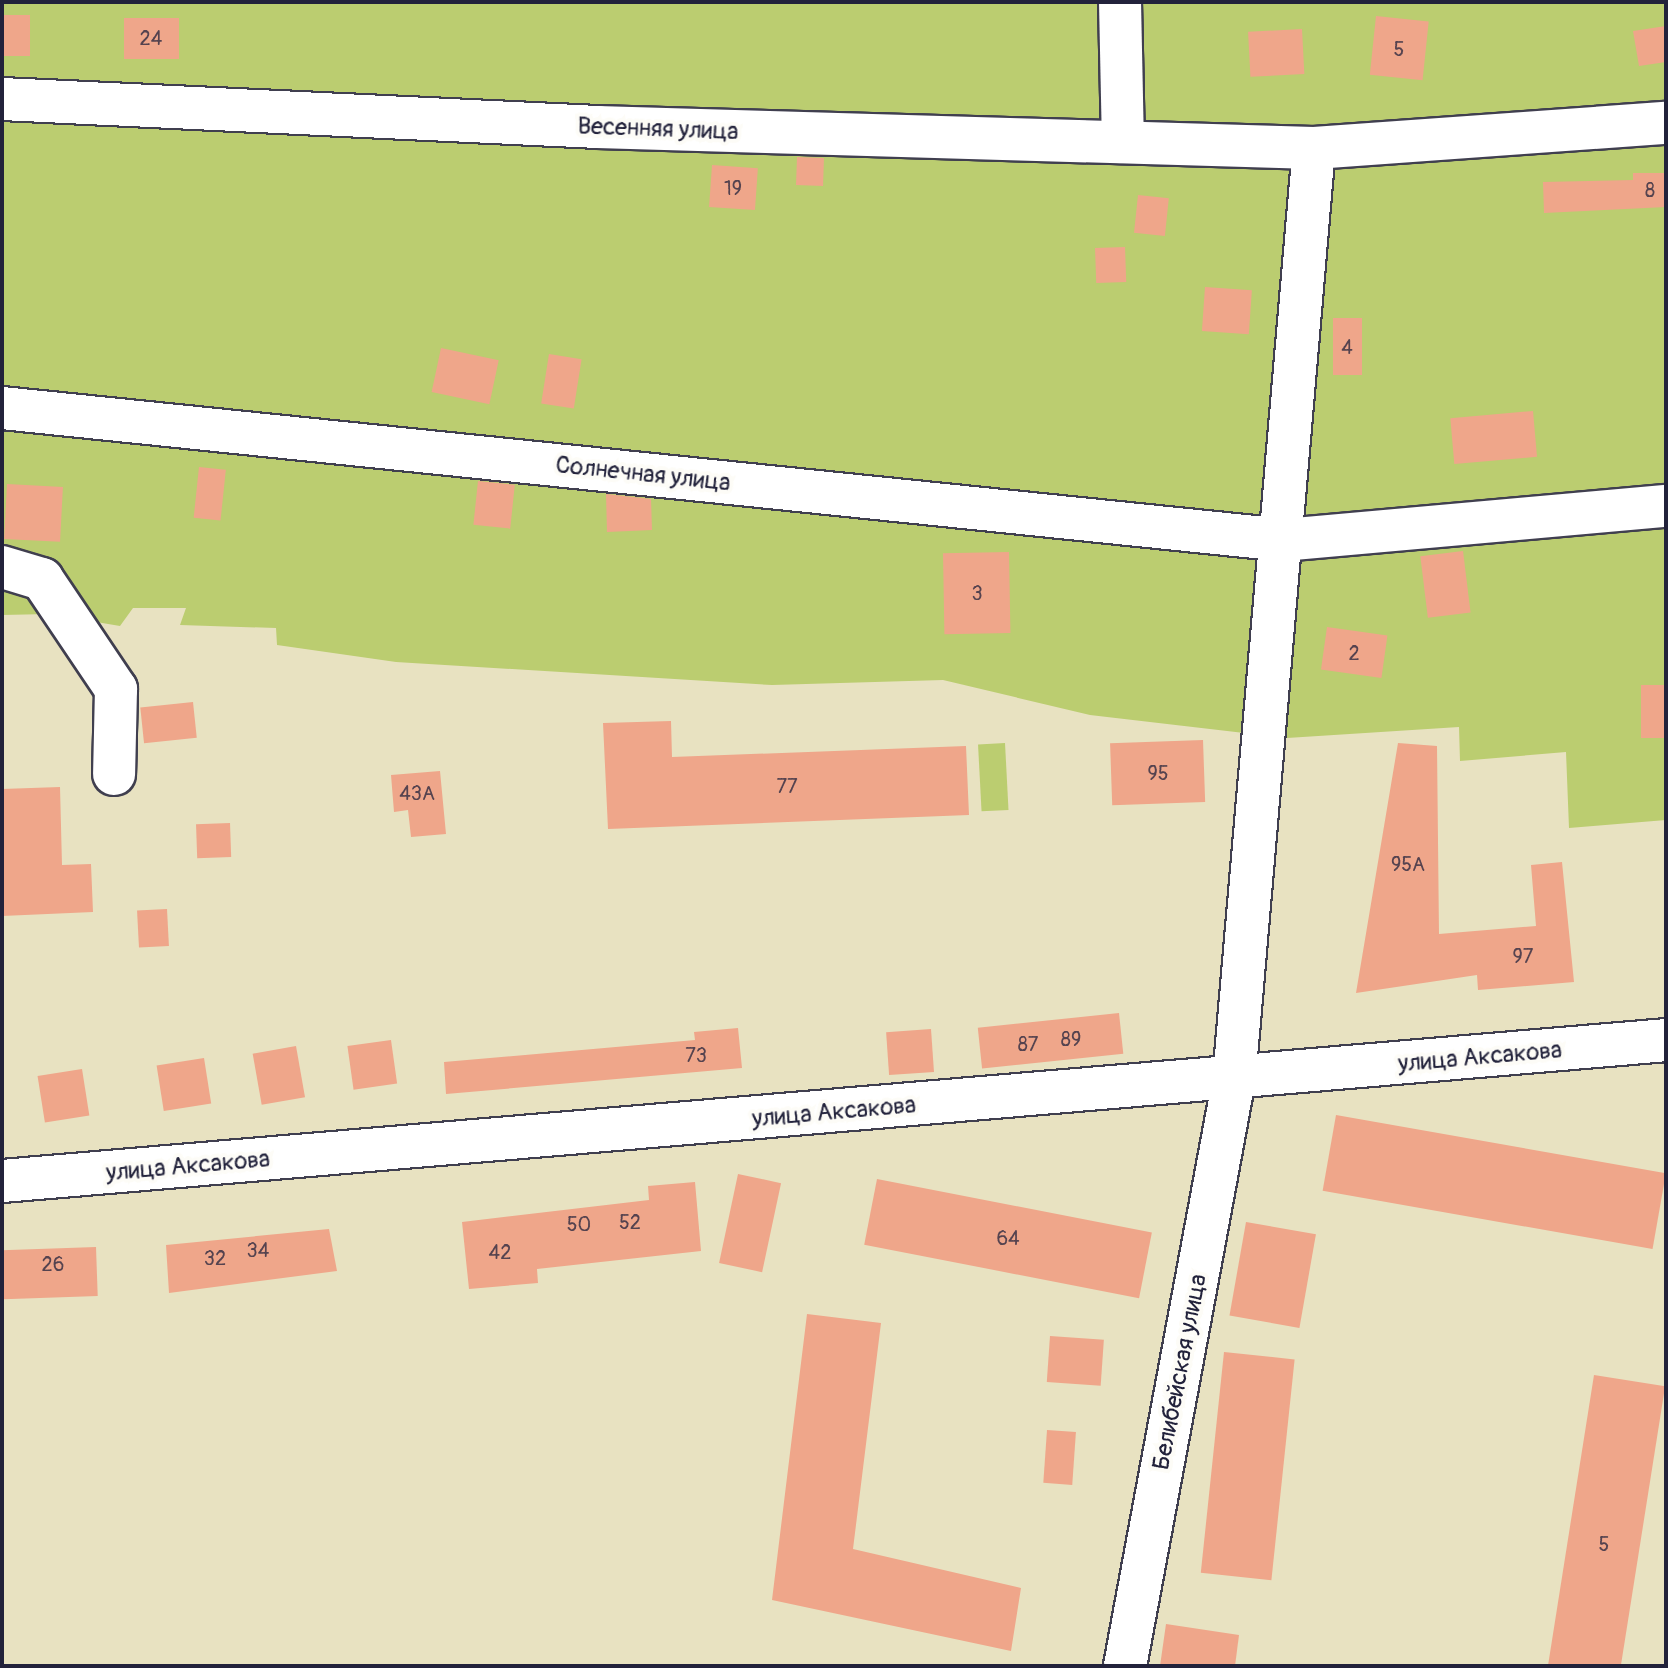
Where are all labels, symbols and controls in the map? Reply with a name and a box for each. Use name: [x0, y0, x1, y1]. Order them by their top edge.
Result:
house number: 24: [140, 26, 162, 50]
house number: 5: [1394, 37, 1404, 61]
street label: Весенняя улица: [577, 112, 739, 146]
house number: 19: [724, 176, 742, 200]
house number: 8: [1645, 178, 1655, 202]
house number: 4: [1341, 335, 1353, 359]
street label: Солнечная улица: [554, 450, 732, 498]
house number: 3: [971, 581, 983, 605]
house number: 2: [1348, 641, 1360, 665]
house number: 95: [1147, 761, 1169, 785]
house number: 77: [776, 774, 798, 798]
house number: 43А: [399, 781, 435, 805]
house number: 95А: [1391, 852, 1425, 876]
house number: 97: [1513, 944, 1533, 968]
house number: 89: [1061, 1027, 1081, 1051]
house number: 87: [1018, 1032, 1038, 1056]
street label: улица Аксакова: [1397, 1035, 1563, 1079]
house number: 73: [685, 1043, 707, 1067]
street label: улица Аксакова: [751, 1090, 917, 1134]
street label: улица Аксакова: [105, 1144, 271, 1188]
house number: 52: [619, 1210, 641, 1234]
house number: 50: [567, 1212, 591, 1236]
house number: 64: [996, 1226, 1020, 1250]
house number: 34: [247, 1238, 269, 1262]
house number: 42: [489, 1240, 511, 1264]
house number: 32: [204, 1246, 226, 1270]
house number: 26: [42, 1252, 64, 1276]
street label: Белибейская улица: [1147, 1272, 1213, 1472]
house number: 5: [1599, 1532, 1609, 1556]

